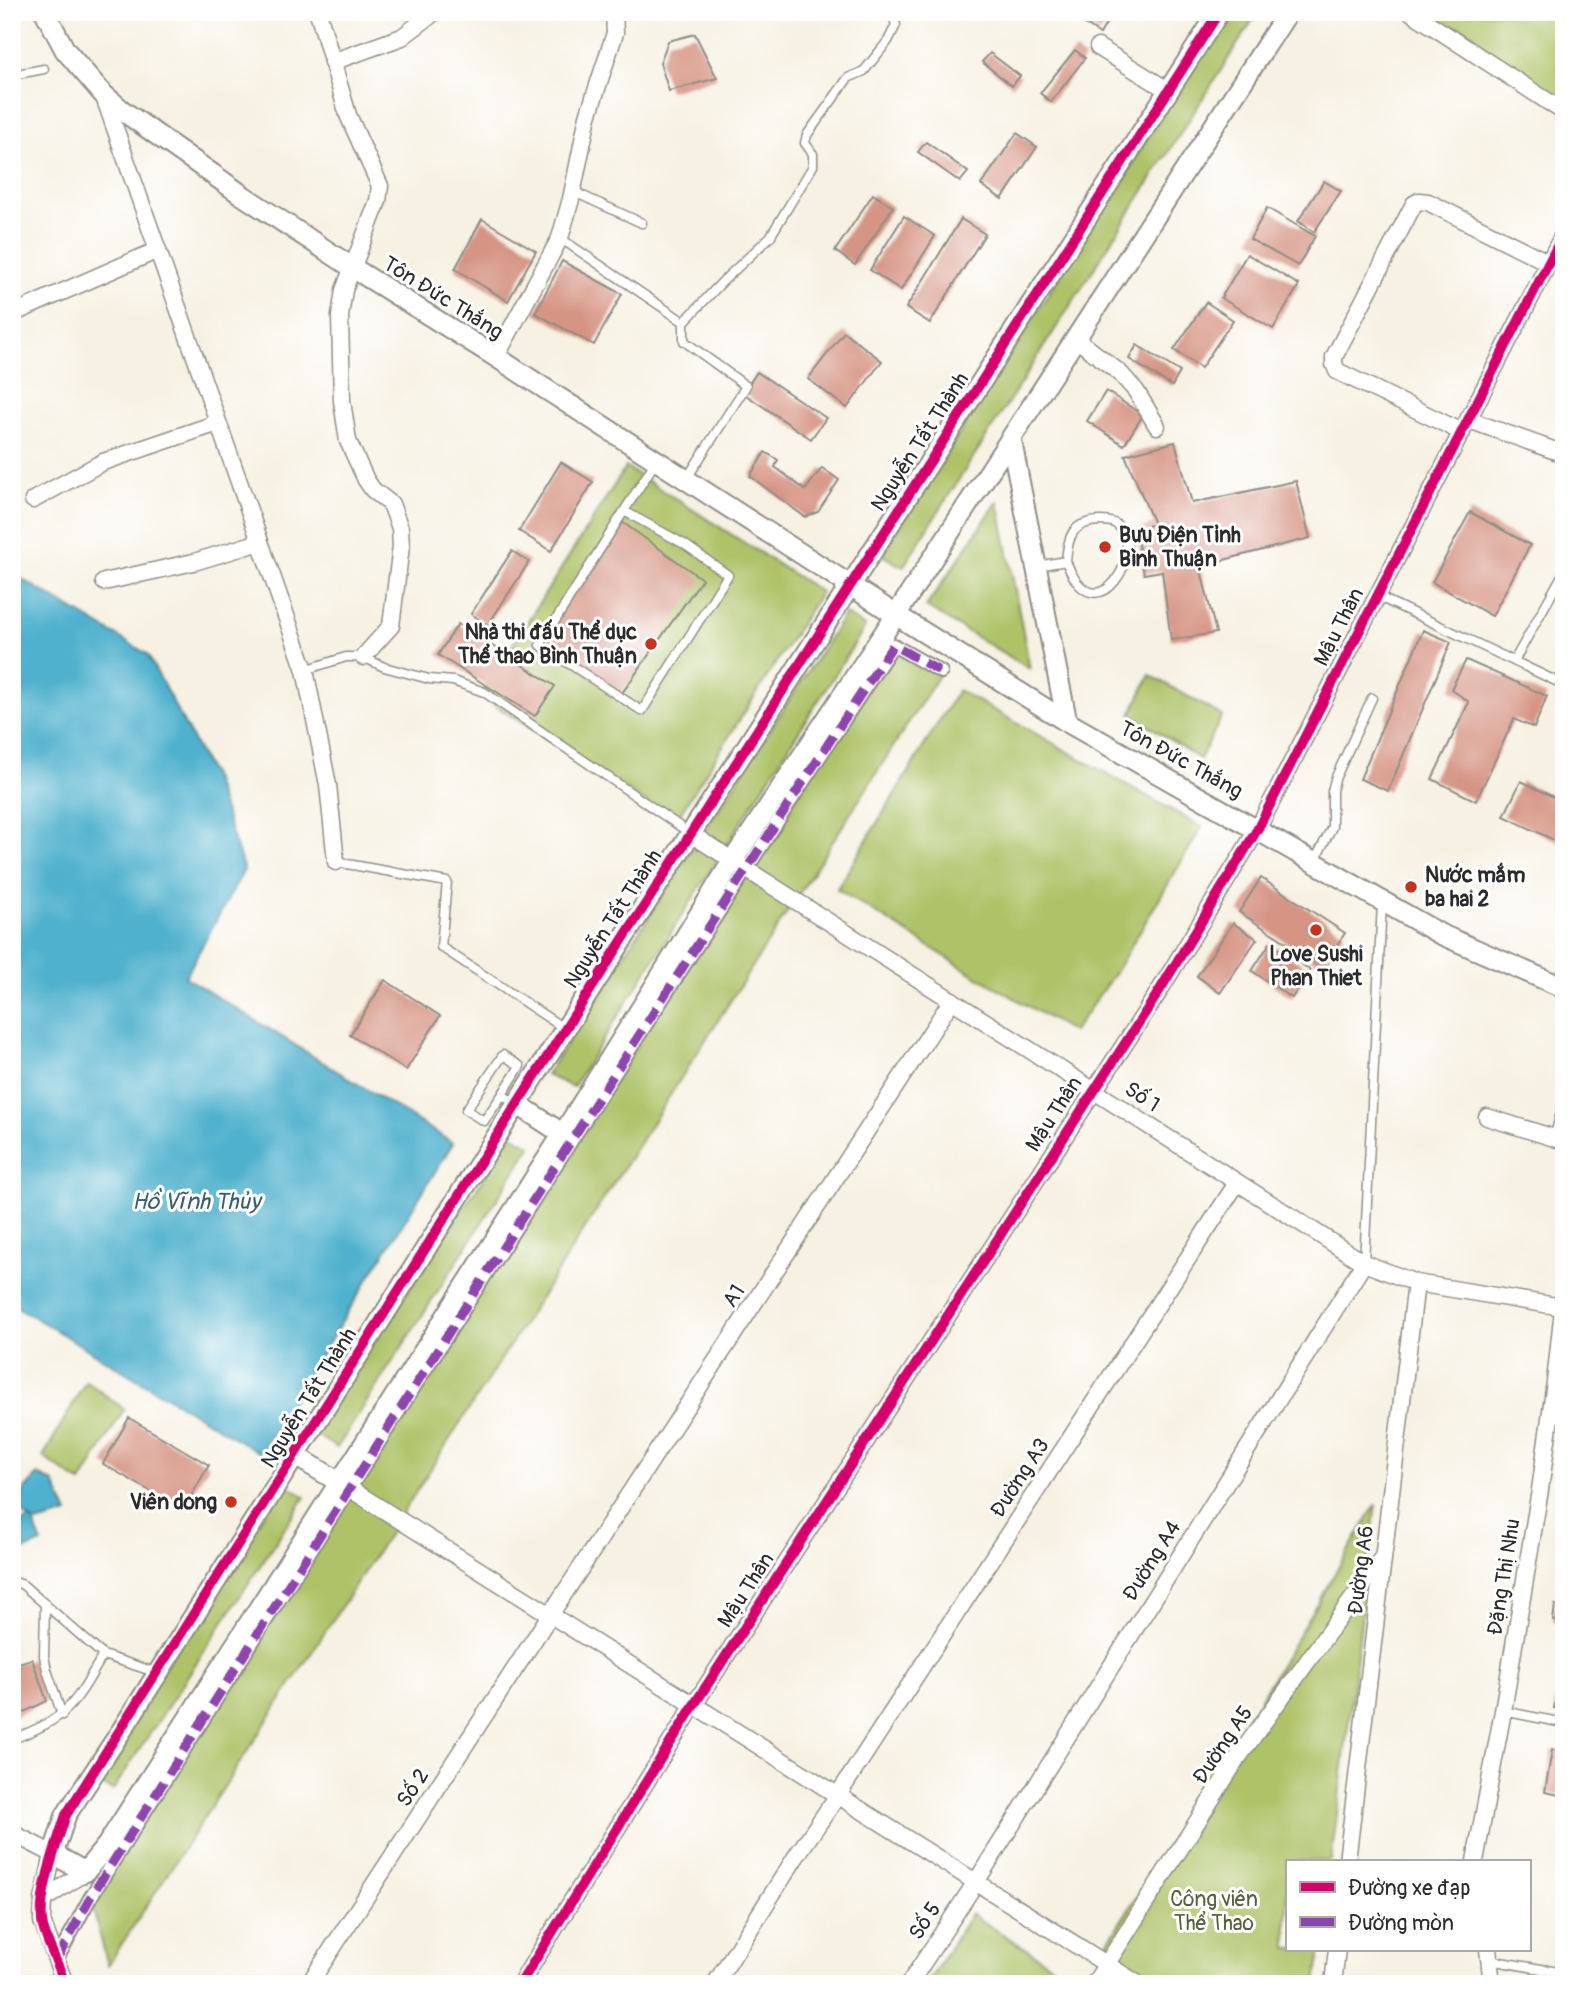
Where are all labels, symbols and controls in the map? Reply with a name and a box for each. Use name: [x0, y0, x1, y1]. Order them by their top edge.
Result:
street label: Tôn Đức Thắng: [378, 250, 508, 346]
street label: Nguyễn Tất Thành: [865, 367, 975, 517]
place label: Bưu Điện Tỉnh Bình Thuận: [1119, 522, 1241, 573]
marker: Bưu Điện Tỉnh Bình Thuận: [1097, 539, 1113, 555]
street label: Mậu Thân: [1308, 583, 1370, 671]
place label: Nhà thi đấu Thể dục Thể thao Bình Thuận: [457, 619, 637, 670]
marker: Nhà thi đấu Thể dục Thể thao Bình Thuận: [643, 636, 659, 652]
street label: Tôn Đức Thắng: [1115, 715, 1247, 805]
street label: Nguyễn Tất Thành: [558, 844, 668, 994]
place label: Nước mắm ba hai 2: [1425, 862, 1526, 913]
marker: Nước mắm ba hai 2: [1403, 879, 1419, 895]
marker: Love Sushi Phan Thiet: [1308, 922, 1324, 938]
place label: Love Sushi Phan Thiet: [1269, 941, 1363, 992]
street label: Mậu Thân: [1020, 1071, 1088, 1157]
street label: Số 1: [1119, 1076, 1165, 1118]
water label: Hồ Vĩnh Thủy: [132, 1187, 263, 1216]
street label: A1: [717, 1279, 751, 1313]
street label: Nguyễn Tất Thành: [255, 1323, 363, 1473]
street label: Đường A3: [984, 1433, 1056, 1523]
place label: Viên dong: [130, 1489, 217, 1516]
marker: Viên dong: [223, 1494, 239, 1510]
street label: Đường A4: [1117, 1516, 1187, 1606]
street label: Đặng Thị Nhu: [1481, 1517, 1527, 1637]
street label: Đường A6: [1342, 1524, 1380, 1616]
street label: Mậu Thân: [712, 1547, 780, 1633]
street label: Đường A5: [1187, 1701, 1259, 1789]
street label: Số 2: [391, 1764, 435, 1812]
legend: [1286, 1860, 1530, 1951]
text: Đường xe đạp: [1348, 1875, 1470, 1902]
park label: Công viên Thể Thao: [1170, 1886, 1258, 1937]
street label: Số 5: [903, 1897, 947, 1945]
text: Đường mòn: [1348, 1910, 1454, 1937]

